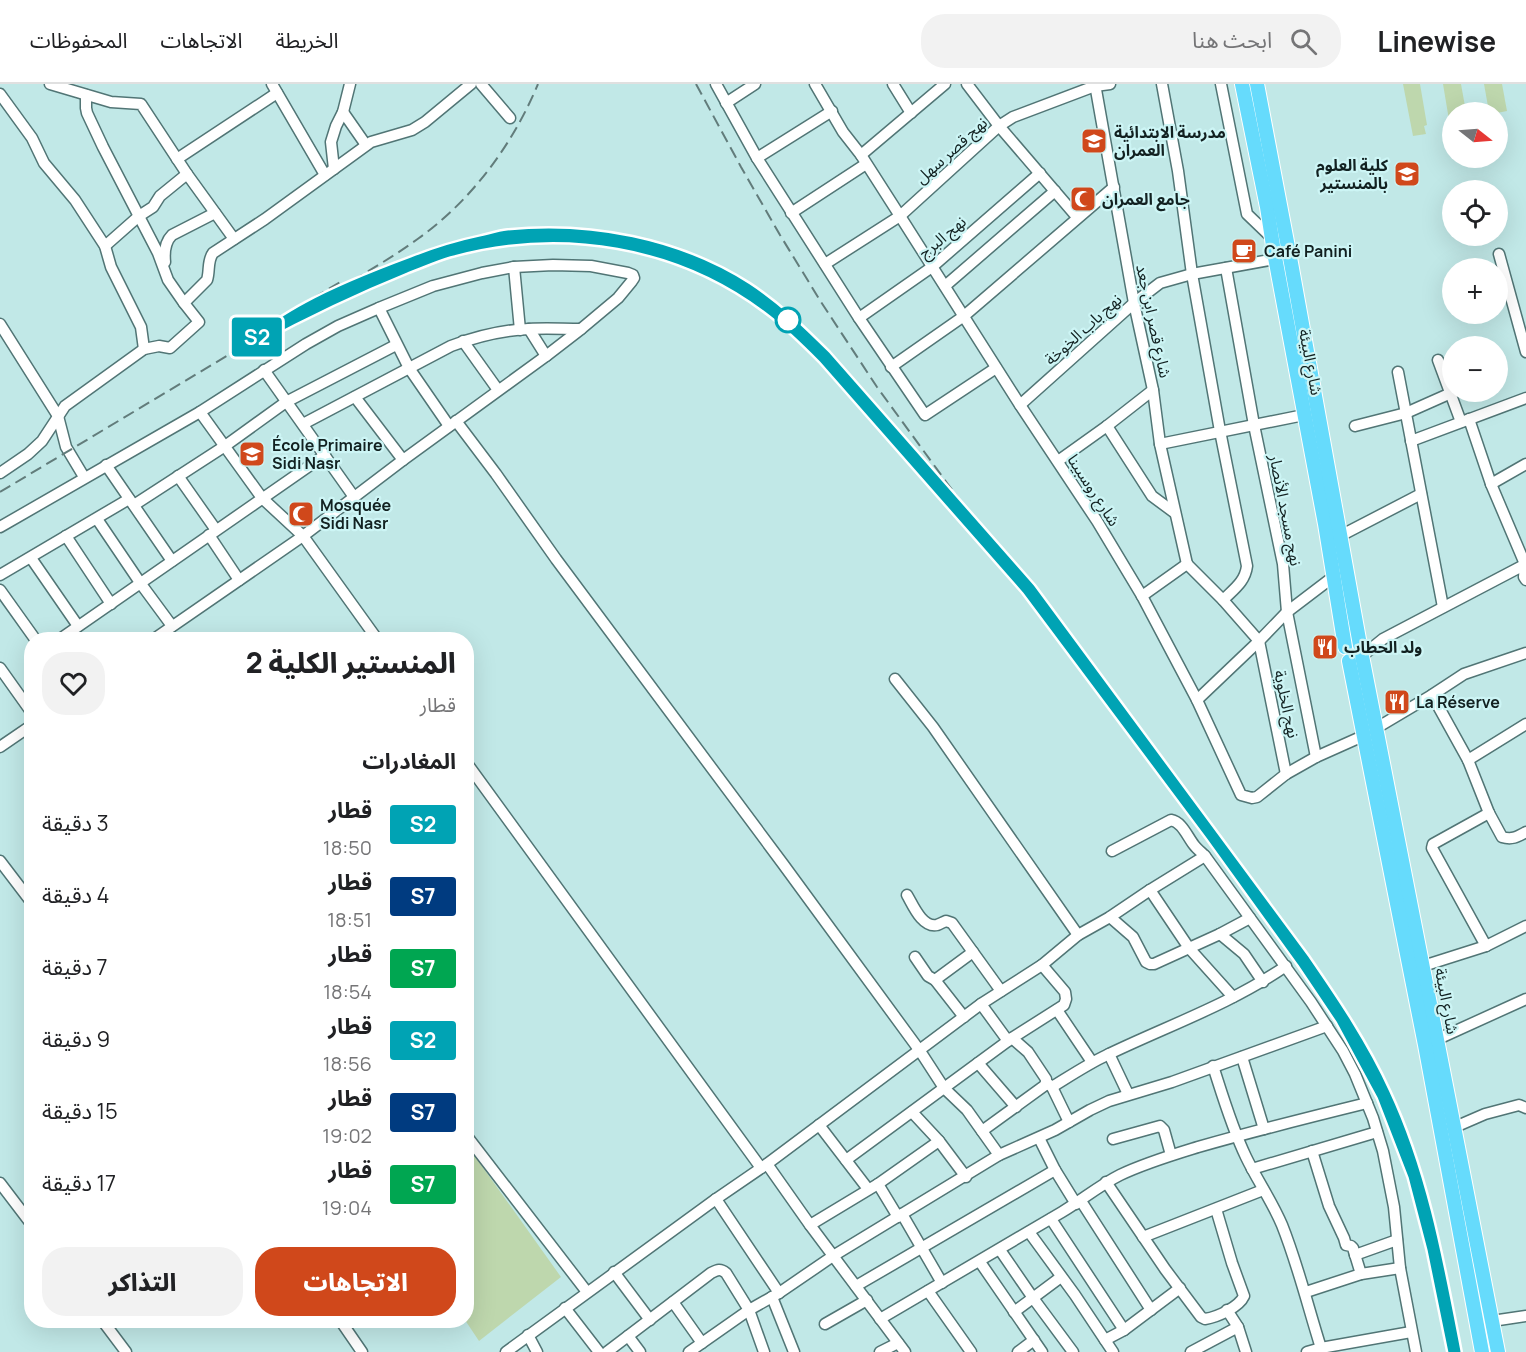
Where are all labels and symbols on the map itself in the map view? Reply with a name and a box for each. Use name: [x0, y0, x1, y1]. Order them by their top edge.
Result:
north arrow: [1442, 102, 1508, 168]
street label: نهج قصر سهل: [910, 112, 993, 190]
place label: مدرسة الابتدائية العمران: [1114, 121, 1226, 161]
school or university icon: مدرسة الابتدائية العمران: [1079, 126, 1109, 156]
place label: كلية العلوم بالمنستير: [1316, 154, 1389, 194]
school or university icon: كلية العلوم بالمنستير: [1392, 159, 1422, 189]
mosque icon: جامع العمران: [1068, 184, 1098, 214]
place label: جامع العمران: [1102, 188, 1190, 212]
street label: نهج البرج: [913, 211, 972, 265]
cafe icon: Café Panini: [1229, 236, 1259, 266]
place label: Café Panini: [1264, 240, 1352, 262]
street label: شارع قصر ابن جعد: [1129, 262, 1177, 380]
street label: نهج باب الخوخة: [1040, 288, 1128, 371]
unlabelled marker: [775, 307, 801, 333]
line badge: S2: [230, 318, 284, 356]
street label: شارع البيئة: [1292, 327, 1328, 397]
place label: École Primaire Sidi Nasr: [272, 434, 383, 474]
school or university icon: École Primaire Sidi Nasr: [237, 439, 267, 469]
street label: شارع روسبينا: [1061, 450, 1125, 531]
street label: نهج مسجد الأنصار: [1262, 451, 1308, 568]
place label: Mosquée Sidi Nasr: [320, 494, 392, 534]
mosque icon: Mosquée Sidi Nasr: [286, 499, 316, 529]
restaurant icon: ولد الحطاب: [1310, 632, 1340, 662]
place label: ولد الحطاب: [1344, 636, 1422, 658]
street label: نهج الخلوية: [1267, 668, 1305, 740]
restaurant icon: La Réserve: [1382, 687, 1412, 717]
place label: La Réserve: [1416, 691, 1500, 713]
street label: شارع البيئة: [1428, 966, 1464, 1036]

